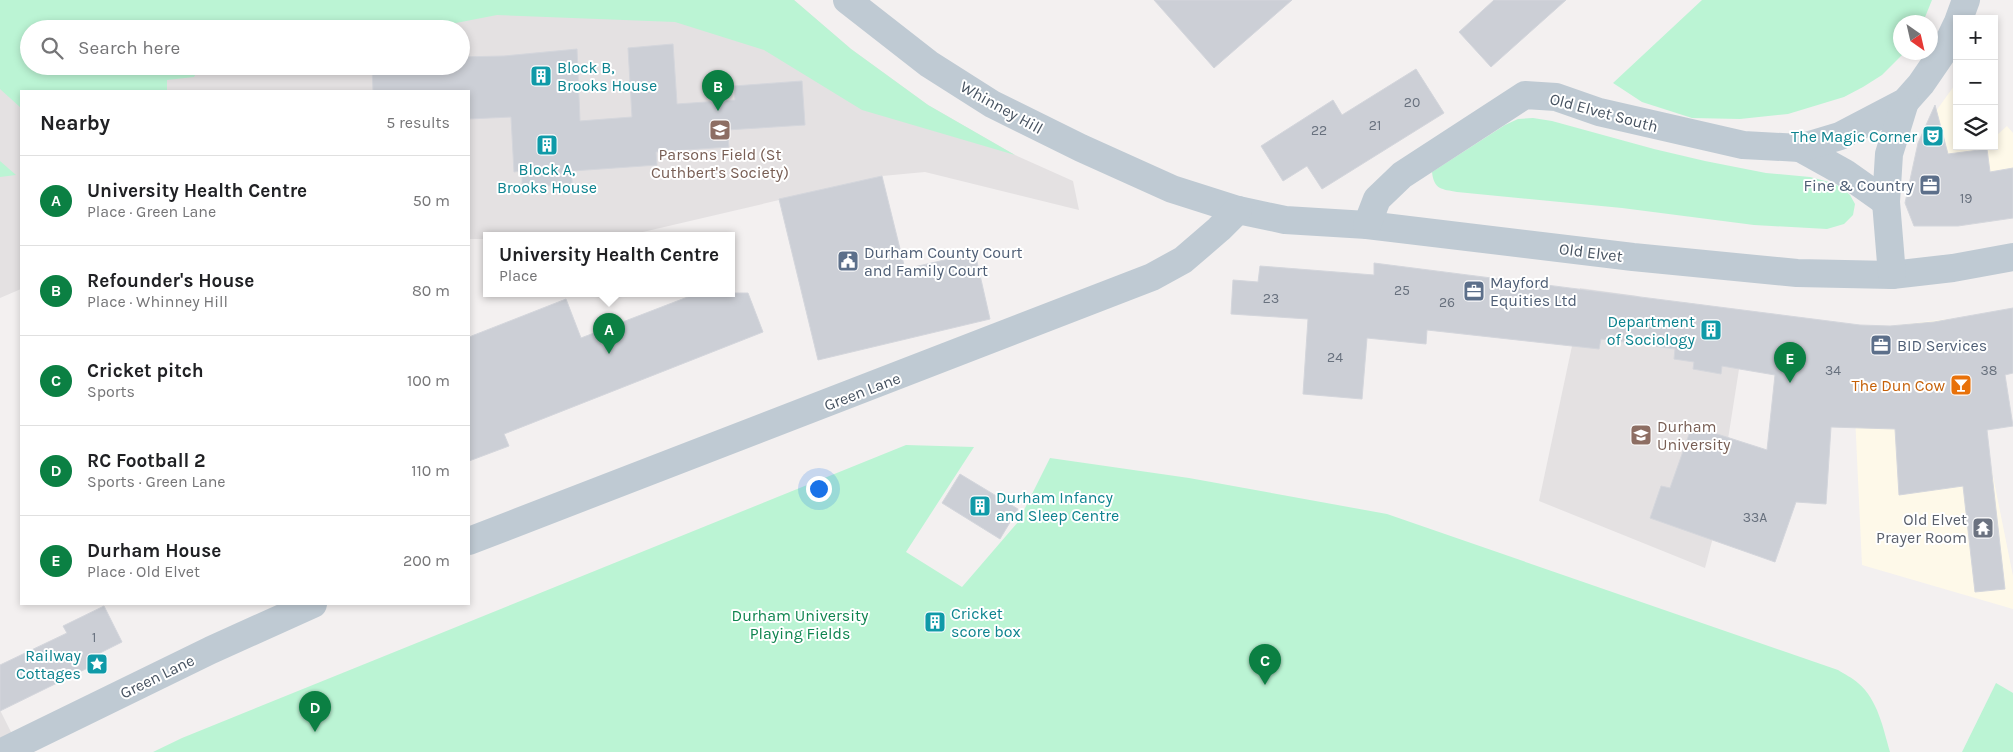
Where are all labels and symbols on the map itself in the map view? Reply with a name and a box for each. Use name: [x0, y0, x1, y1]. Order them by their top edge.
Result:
north arrow: [1893, 15, 1938, 60]
place label: Block B, Brooks House: [557, 58, 657, 95]
building icon: Block B, Brooks House: [529, 64, 553, 88]
pin: B: [702, 70, 734, 111]
street label: Whinney Hill: [957, 77, 1047, 138]
street label: Old Elvet South: [1548, 89, 1660, 136]
house number: 20: [1404, 94, 1420, 111]
house number: 21: [1369, 117, 1381, 134]
school or university icon: Parsons Field (St Cuthbert's Society): [708, 118, 732, 142]
house number: 22: [1311, 122, 1327, 139]
theatre icon: The Magic Corner: [1921, 124, 1945, 148]
place label: The Magic Corner: [1791, 127, 1917, 146]
building icon: Block A, Brooks House: [535, 133, 559, 157]
place label: Parsons Field (St Cuthbert's Society): [651, 145, 789, 182]
place label: Block A, Brooks House: [497, 160, 597, 197]
office icon: Fine & Country: [1918, 173, 1942, 197]
place label: Fine & Country: [1804, 176, 1915, 195]
house number: 19: [1960, 190, 1972, 207]
street label: Old Elvet: [1558, 239, 1624, 266]
place label: Durham County Court and Family Court: [864, 243, 1022, 280]
public building icon: Durham County Court and Family Court: [836, 249, 860, 273]
place label: Mayford Equities Ltd: [1490, 273, 1577, 310]
office icon: Mayford Equities Ltd: [1462, 279, 1486, 303]
house number: 25: [1394, 282, 1410, 299]
house number: 23: [1263, 290, 1279, 307]
house number: 26: [1439, 294, 1455, 311]
place label: Department of Sociology: [1607, 312, 1696, 349]
pin: A: [593, 313, 625, 354]
building icon: Department of Sociology: [1699, 318, 1723, 342]
office icon: BID Services: [1869, 333, 1893, 357]
place label: BID Services: [1897, 336, 1987, 355]
pin: E: [1774, 342, 1806, 383]
house number: 24: [1327, 349, 1343, 366]
house number: 34: [1825, 362, 1841, 379]
house number: 38: [1981, 362, 1997, 379]
street label: Green Lane: [821, 368, 903, 415]
bar icon: The Dun Cow: [1949, 373, 1973, 397]
place label: The Dun Cow: [1851, 376, 1945, 395]
place label: Durham University: [1657, 417, 1731, 454]
school or university icon: Durham University: [1629, 423, 1653, 447]
your location: [806, 476, 832, 502]
place label: Durham Infancy and Sleep Centre: [996, 488, 1119, 525]
building icon: Durham Infancy and Sleep Centre: [968, 494, 992, 518]
house number: 33A: [1743, 509, 1767, 526]
place label: Old Elvet Prayer Room: [1876, 510, 1967, 547]
temple icon: Old Elvet Prayer Room: [1971, 516, 1995, 540]
place label: Cricket score box: [951, 604, 1021, 641]
park label: Durham University Playing Fields: [732, 606, 869, 643]
building icon: Cricket score box: [923, 610, 947, 634]
house number: 1: [92, 629, 96, 646]
pin: C: [1249, 644, 1281, 685]
place label: Railway Cottages: [16, 646, 82, 683]
street label: Green Lane: [117, 650, 197, 703]
place icon: Railway Cottages: [85, 652, 109, 676]
pin: D: [299, 691, 331, 732]

